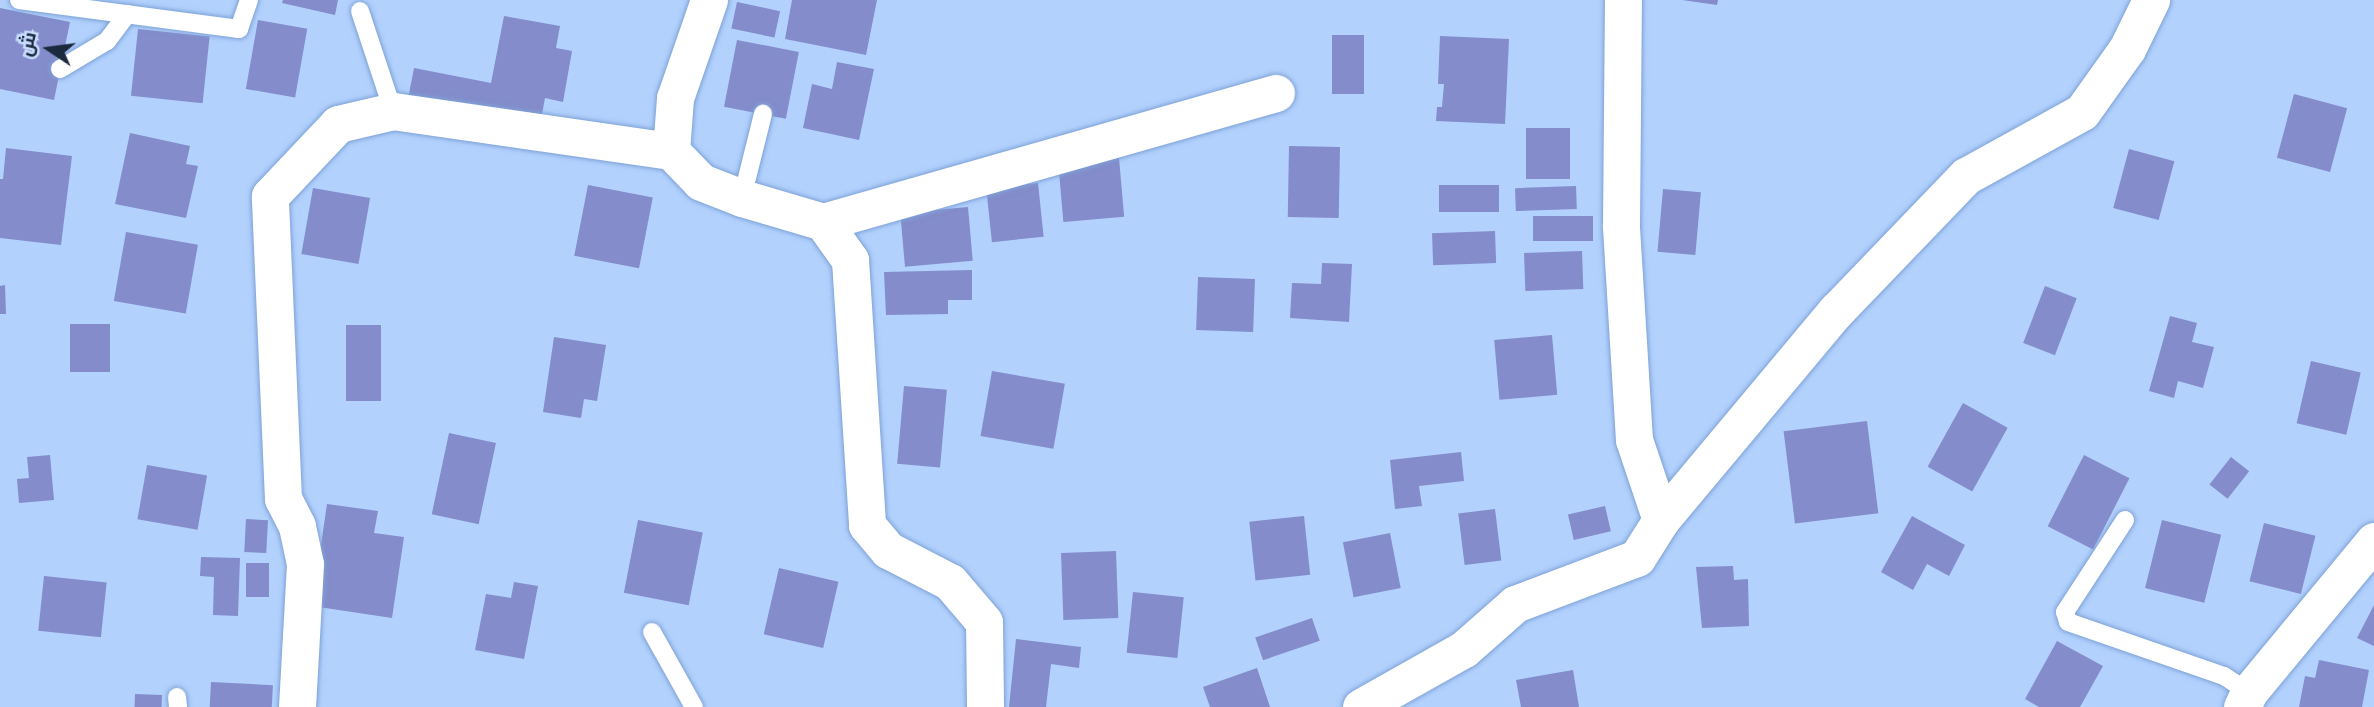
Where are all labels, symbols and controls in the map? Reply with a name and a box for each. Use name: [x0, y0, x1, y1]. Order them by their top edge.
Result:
north arrow: [14, 14, 84, 84]
text: ش: [14, 30, 42, 59]

